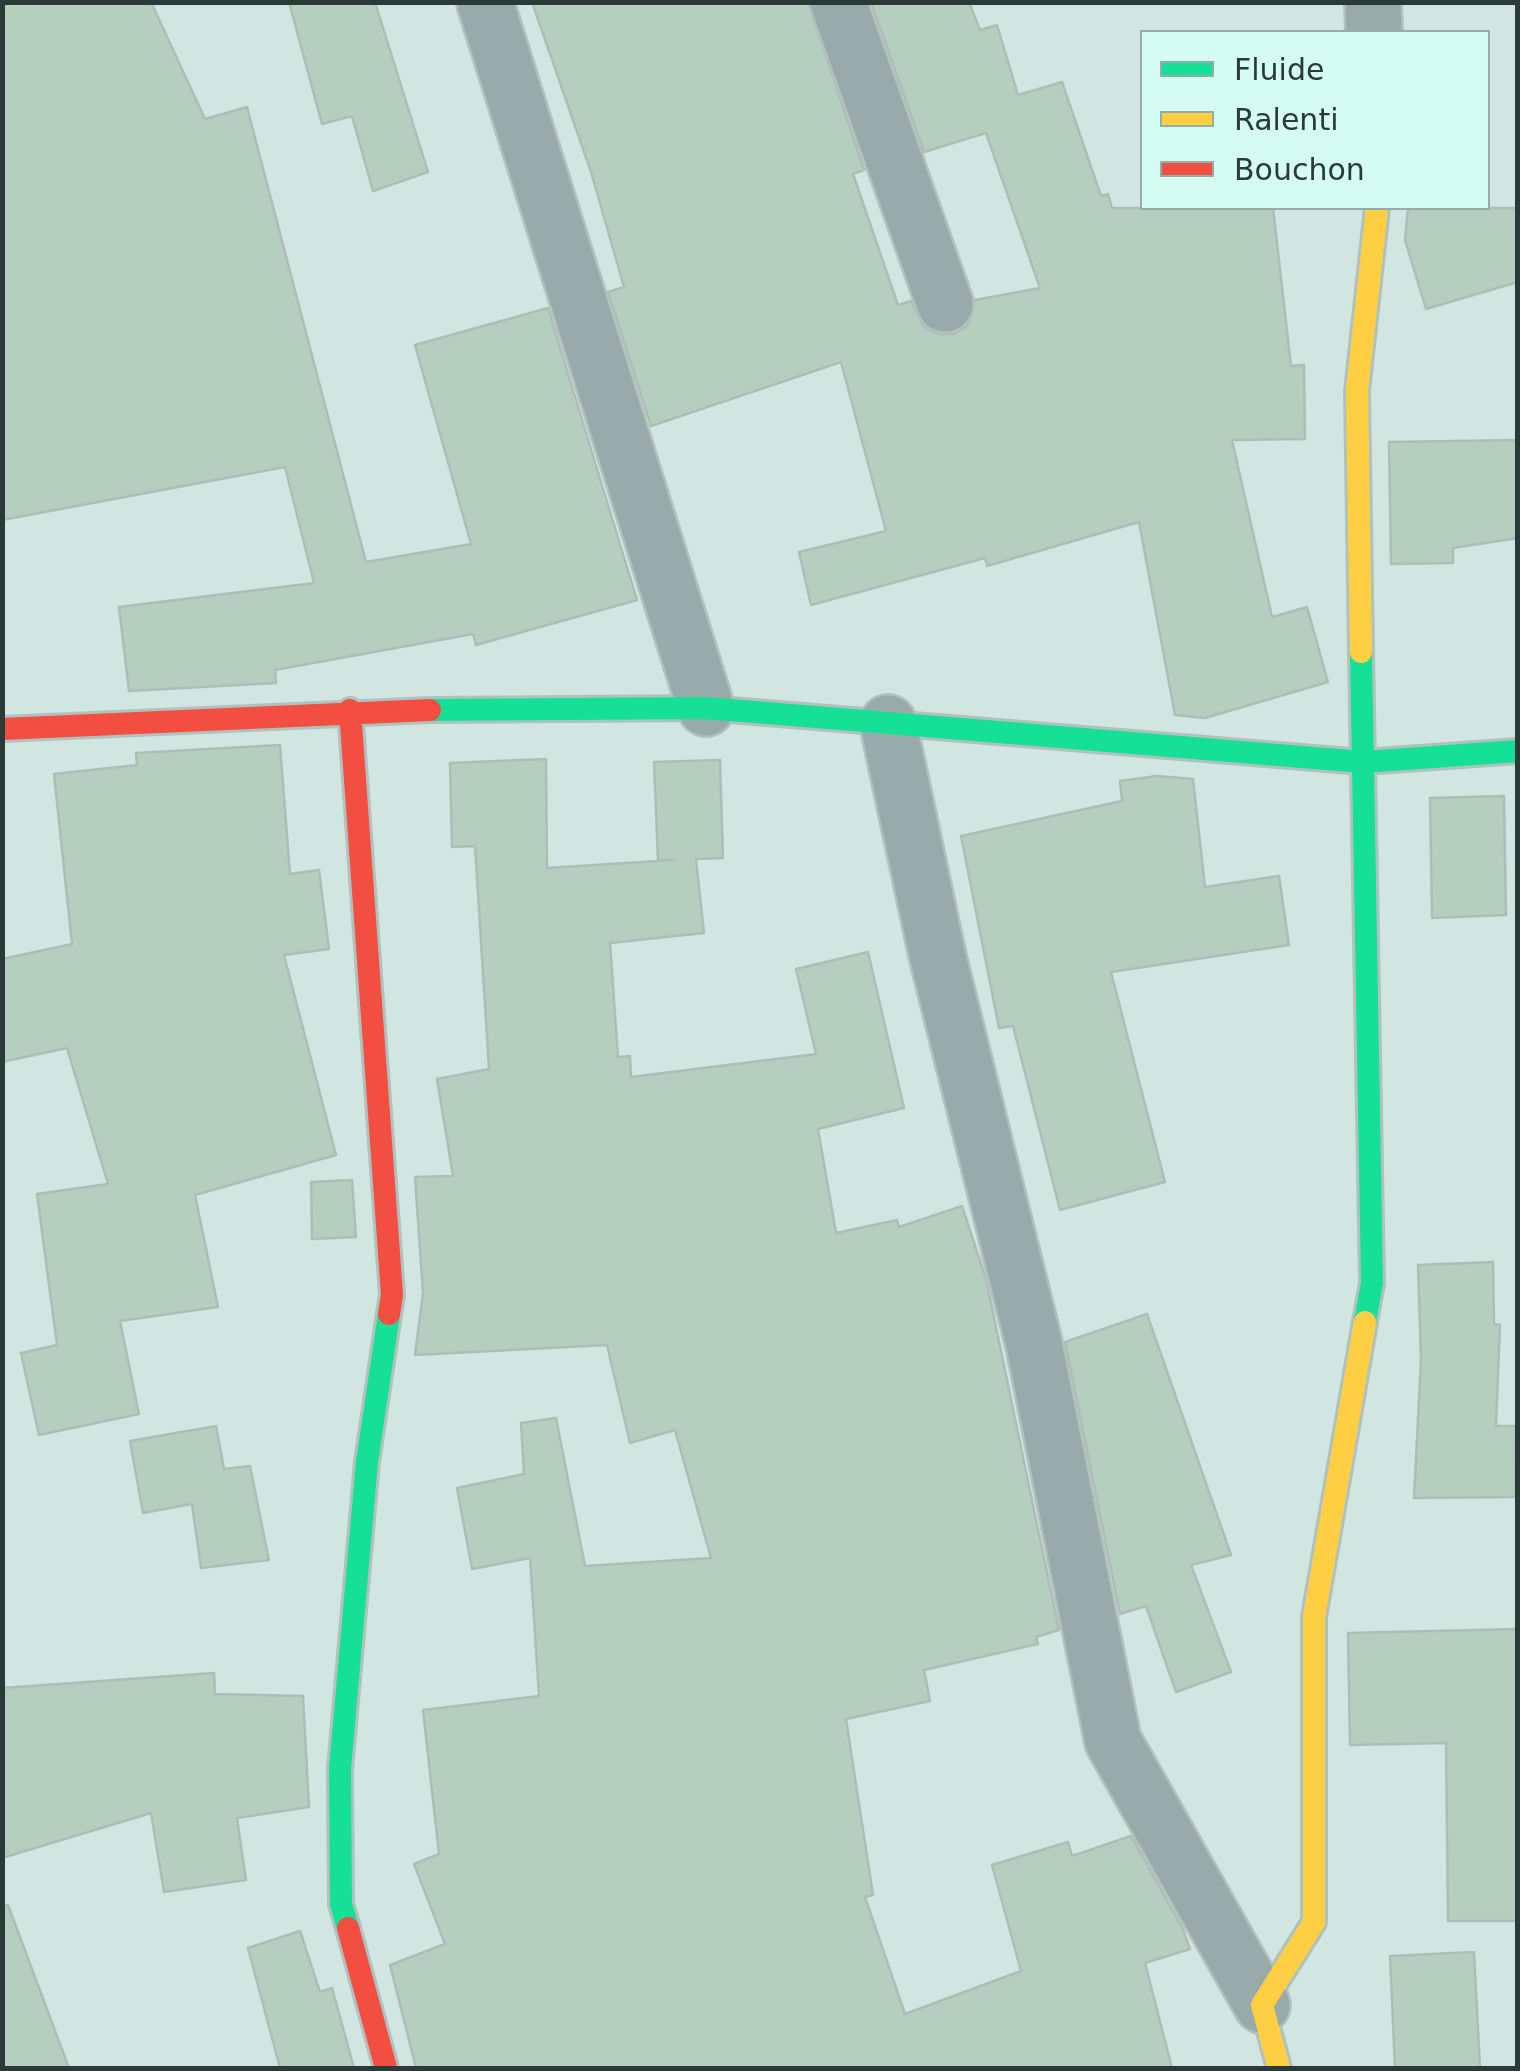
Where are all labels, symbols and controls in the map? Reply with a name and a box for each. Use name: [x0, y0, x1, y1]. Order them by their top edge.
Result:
legend: [1140, 30, 1490, 210]
text: Fluide: [1234, 52, 1324, 87]
text: Ralenti: [1234, 102, 1338, 137]
text: Bouchon: [1234, 152, 1365, 187]

